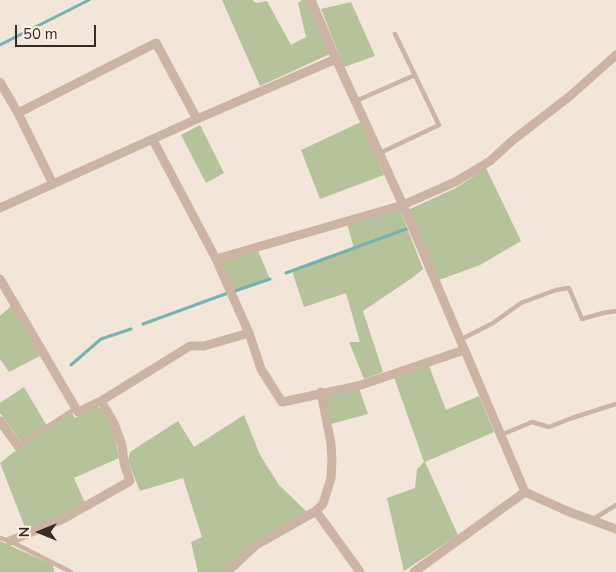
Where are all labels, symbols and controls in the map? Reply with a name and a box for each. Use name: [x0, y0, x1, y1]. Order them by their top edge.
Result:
scale bar: [18, 15, 99, 47]
text: 50 m: [23, 24, 58, 44]
north arrow: [15, 507, 65, 557]
text: N: [15, 527, 34, 537]

